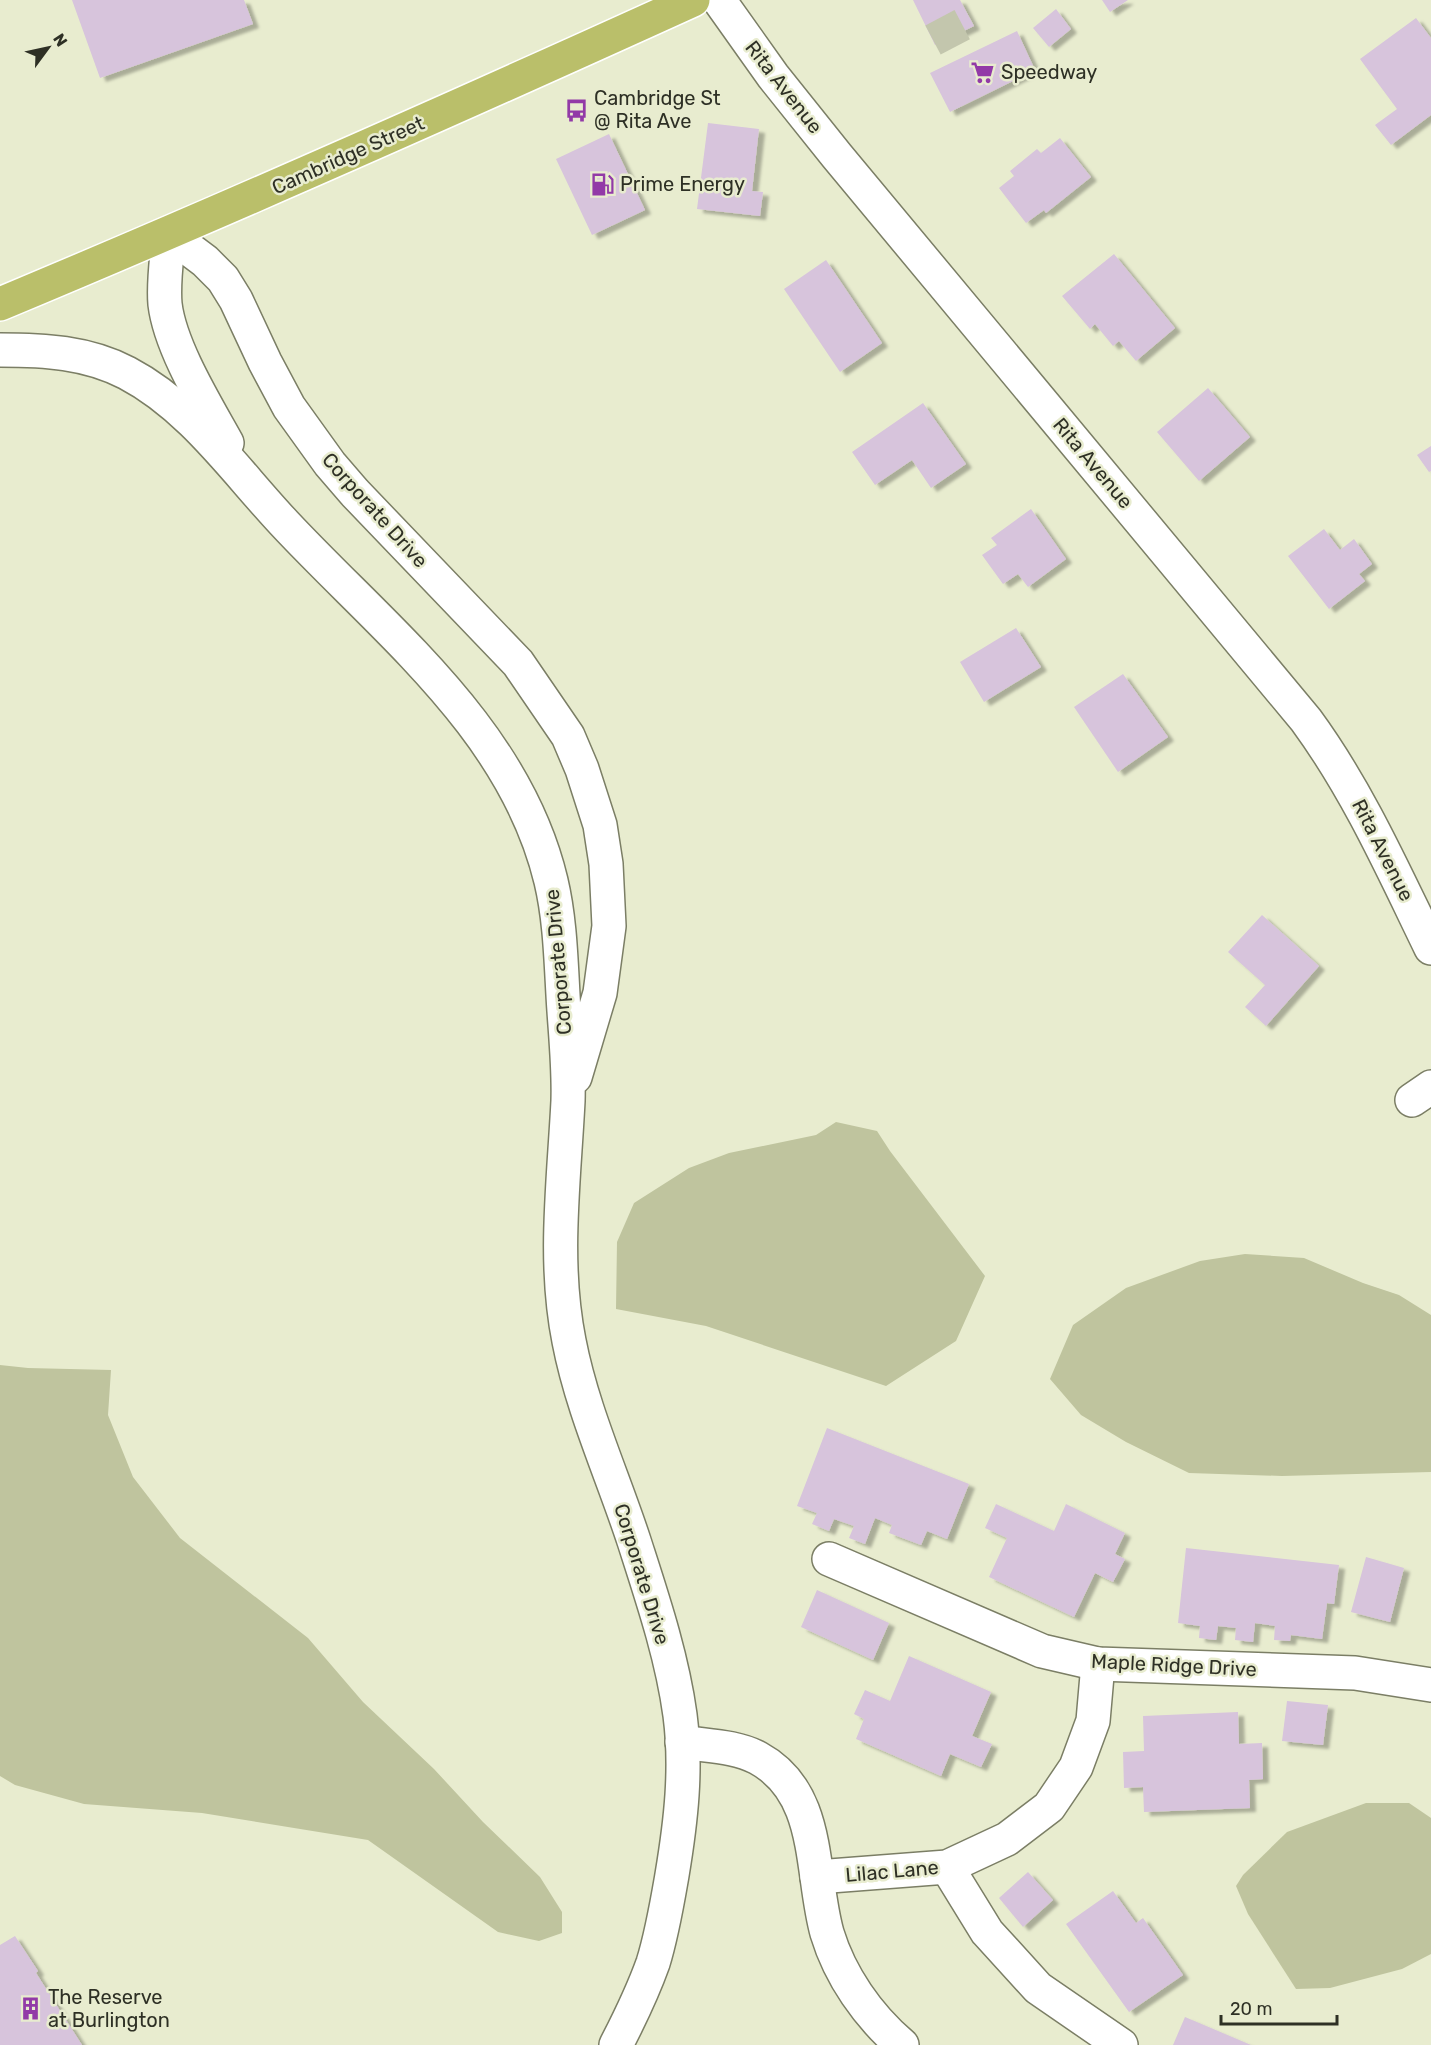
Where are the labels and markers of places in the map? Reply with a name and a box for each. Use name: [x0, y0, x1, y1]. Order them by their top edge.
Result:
supermarket icon: Speedway: [970, 59, 996, 85]
place label: Speedway: [1001, 60, 1097, 84]
place label: Cambridge St @ Rita Ave: [594, 86, 721, 133]
bus stop icon: Cambridge St @ Rita Ave: [563, 97, 589, 123]
fuel station icon: Prime Energy: [589, 171, 615, 197]
place label: Prime Energy: [620, 172, 745, 196]
place label: The Reserve at Burlington: [48, 1985, 170, 2032]
building icon: The Reserve at Burlington: [17, 1996, 43, 2022]

